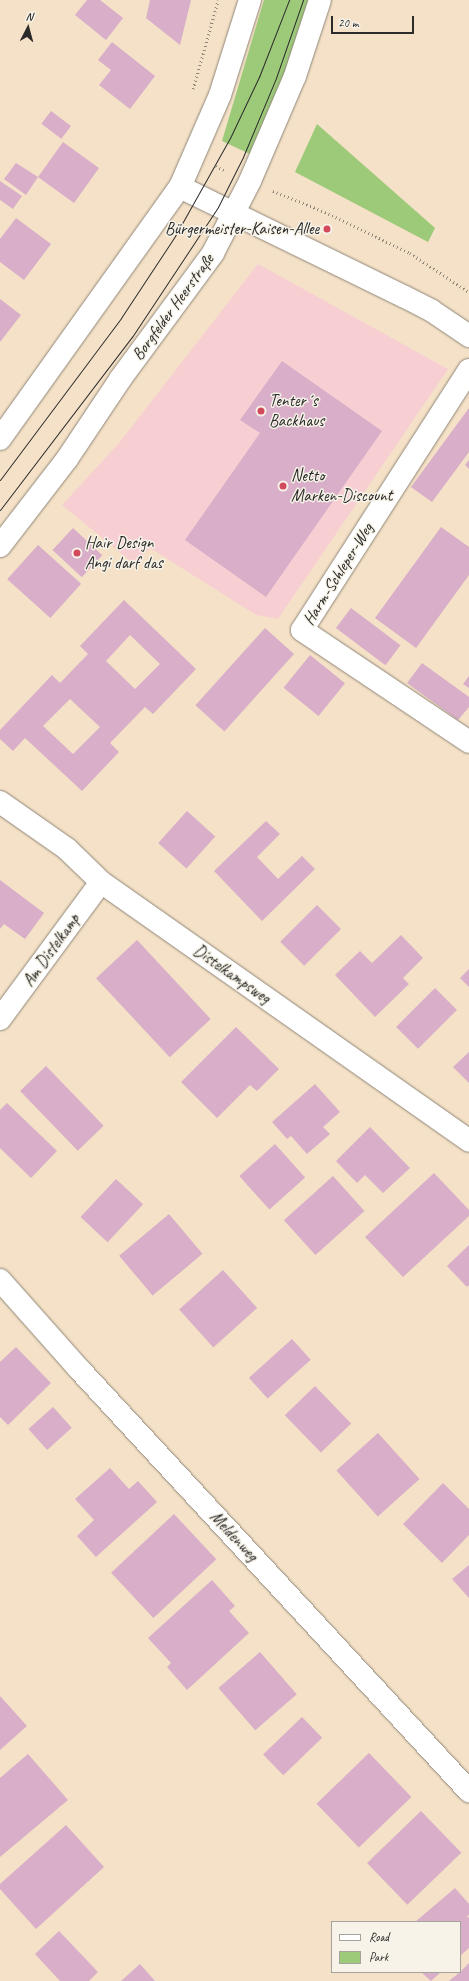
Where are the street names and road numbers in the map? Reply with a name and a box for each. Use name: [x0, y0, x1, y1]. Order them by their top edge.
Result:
street label: Borgfelder Heerstraße: [128, 250, 218, 364]
street label: Harm-Schleper-Weg: [298, 519, 378, 629]
street label: Am Distelkamp: [18, 910, 84, 990]
street label: Distelkampsweg: [190, 940, 274, 1008]
street label: Meldenweg: [206, 1507, 262, 1565]

